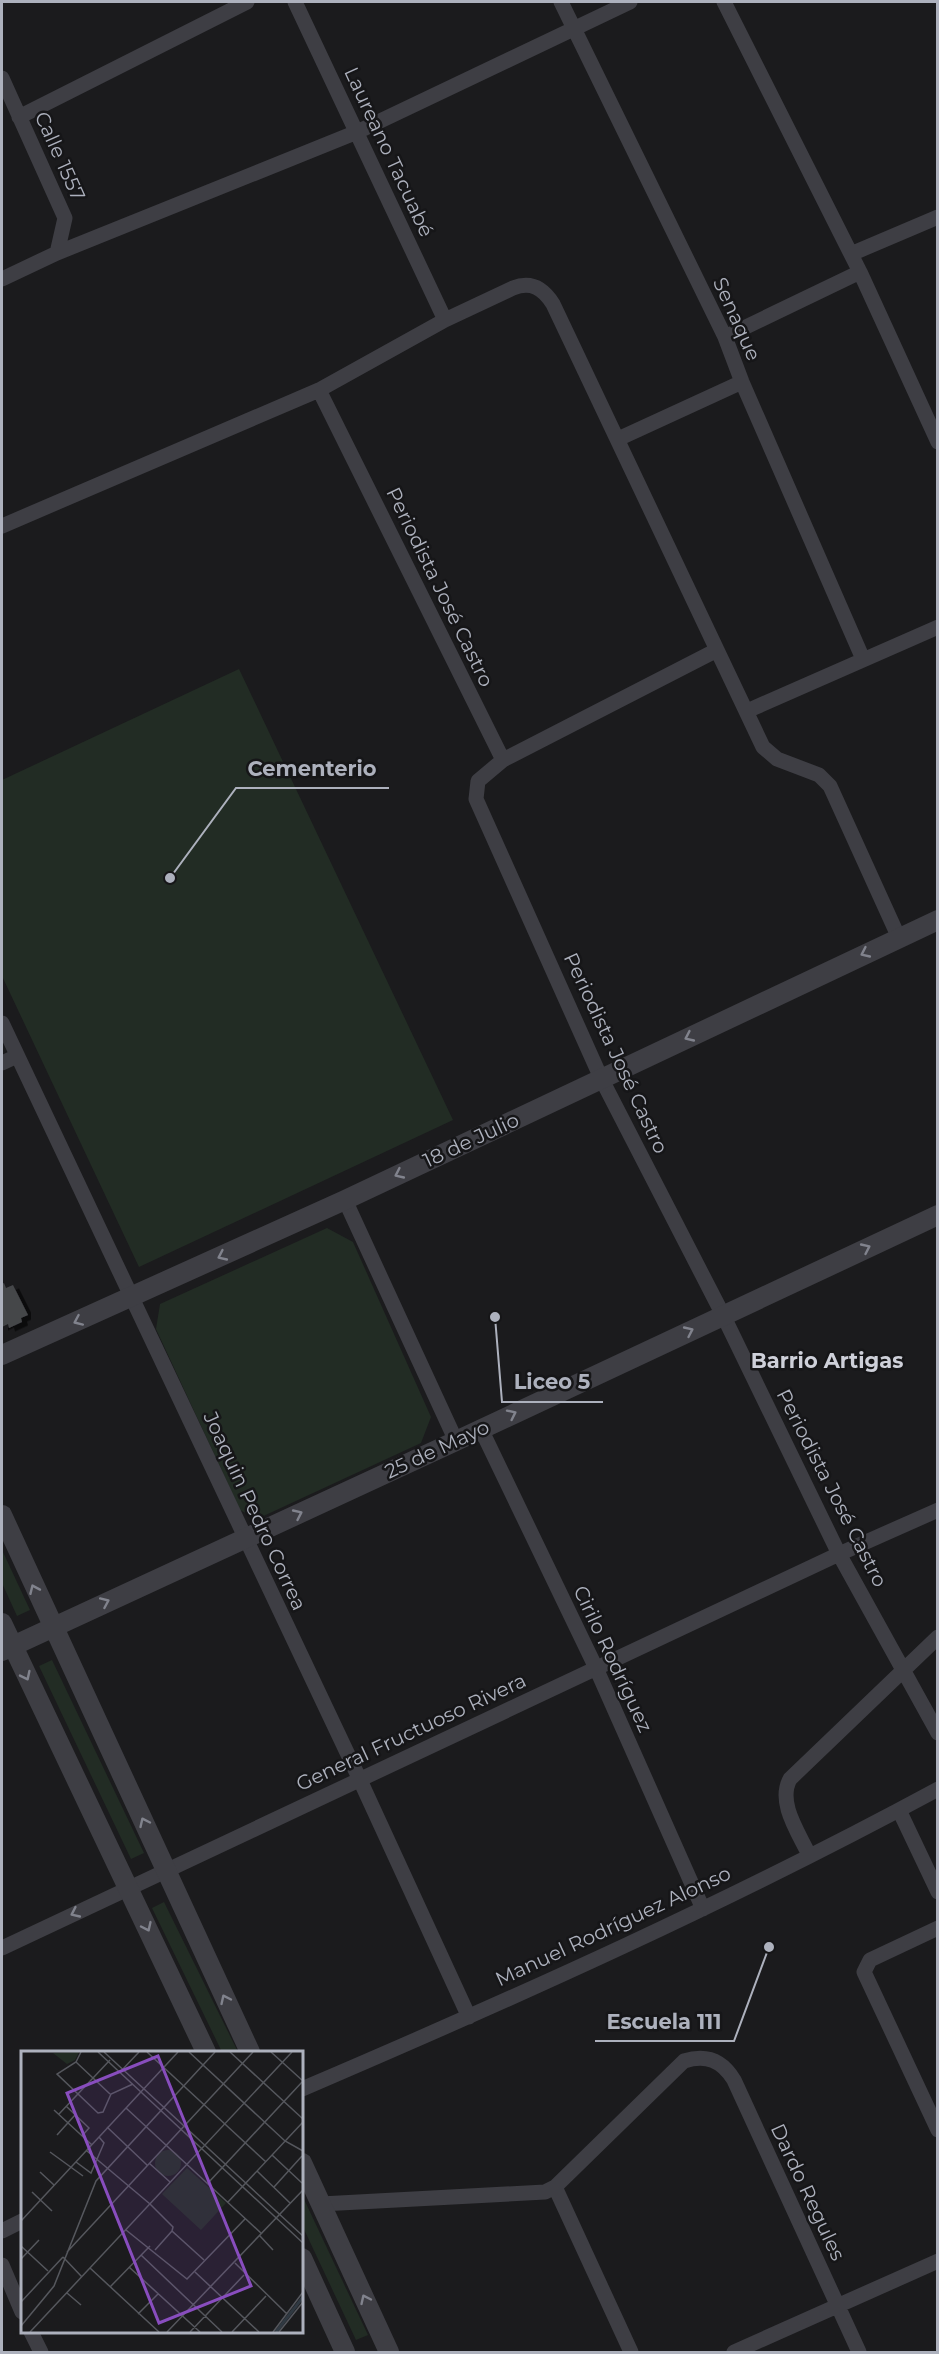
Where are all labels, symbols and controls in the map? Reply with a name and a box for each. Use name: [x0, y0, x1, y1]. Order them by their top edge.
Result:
street label: Laureano Tacuabé: [339, 63, 439, 241]
street label: Calle 1557: [30, 108, 90, 204]
street label: Senaque: [708, 274, 766, 364]
street label: Periodista José Castro: [381, 483, 499, 691]
callout: Cementerio: [236, 749, 389, 788]
text: Cementerio: [247, 756, 377, 781]
one-way arrow: [861, 946, 872, 958]
street label: Periodista José Castro: [559, 949, 673, 1157]
one-way arrow: [685, 1029, 696, 1041]
street label: 18 de Julio: [419, 1107, 523, 1173]
one-way arrow: [395, 1166, 406, 1178]
one-way arrow: [859, 1244, 870, 1256]
one-way arrow: [218, 1248, 229, 1260]
one-way arrow: [73, 1314, 84, 1326]
one-way arrow: [683, 1327, 694, 1339]
district label: Barrio Artigas: [751, 1348, 903, 1373]
callout: Liceo 5: [502, 1363, 603, 1402]
text: Liceo 5: [514, 1369, 590, 1394]
street label: Periodista José Castro: [772, 1385, 892, 1591]
street label: Joaquin Pedro Correa: [198, 1407, 312, 1614]
one-way arrow: [506, 1409, 517, 1421]
street label: 25 de Mayo: [381, 1414, 493, 1484]
one-way arrow: [291, 1510, 302, 1522]
street label: Cirilo Rodríguez: [568, 1582, 658, 1736]
one-way arrow: [30, 1584, 42, 1595]
one-way arrow: [98, 1598, 109, 1610]
street label: General Fructuoso Rivera: [292, 1668, 530, 1796]
one-way arrow: [19, 1669, 31, 1680]
one-way arrow: [139, 1818, 151, 1829]
street label: Manuel Rodríguez Alonso: [491, 1861, 735, 1991]
one-way arrow: [71, 1905, 82, 1917]
one-way arrow: [139, 1921, 151, 1932]
one-way arrow: [221, 1995, 233, 2006]
callout: Escuela 111: [595, 2002, 734, 2041]
text: Escuela 111: [606, 2009, 722, 2034]
inset map: [21, 2051, 303, 2333]
street label: Dardo Regules: [766, 2120, 850, 2265]
one-way arrow: [360, 2295, 372, 2306]

